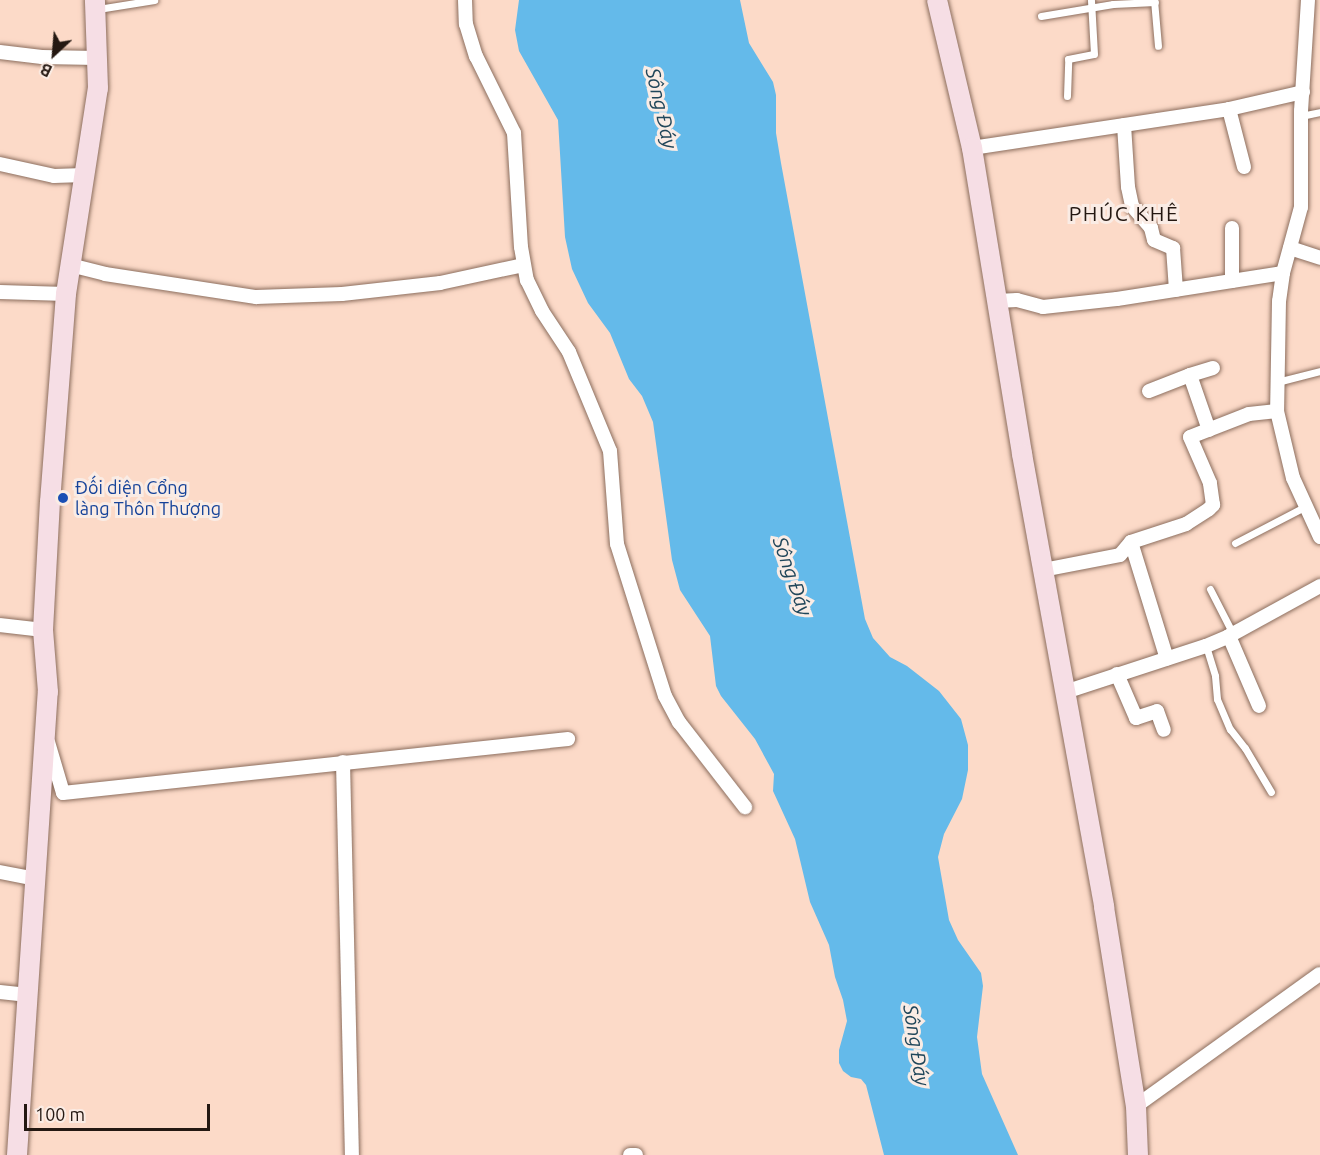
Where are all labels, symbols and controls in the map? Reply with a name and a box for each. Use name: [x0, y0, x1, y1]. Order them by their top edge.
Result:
north arrow: [24, 24, 84, 84]
text: B: [37, 60, 55, 81]
water label: Sông Đáy: [641, 65, 683, 151]
district label: PHÚC KHÊ: [1069, 200, 1179, 226]
place label: Đối diện Cổng làng Thôn Thượng: [75, 477, 221, 520]
marker: Đối diện Cổng làng Thôn Thượng: [56, 491, 70, 505]
water label: Sông Đáy: [768, 533, 818, 619]
water label: Sông Đáy: [899, 1003, 935, 1087]
scale bar: [27, 1092, 213, 1130]
text: 100 m: [35, 1104, 85, 1124]

